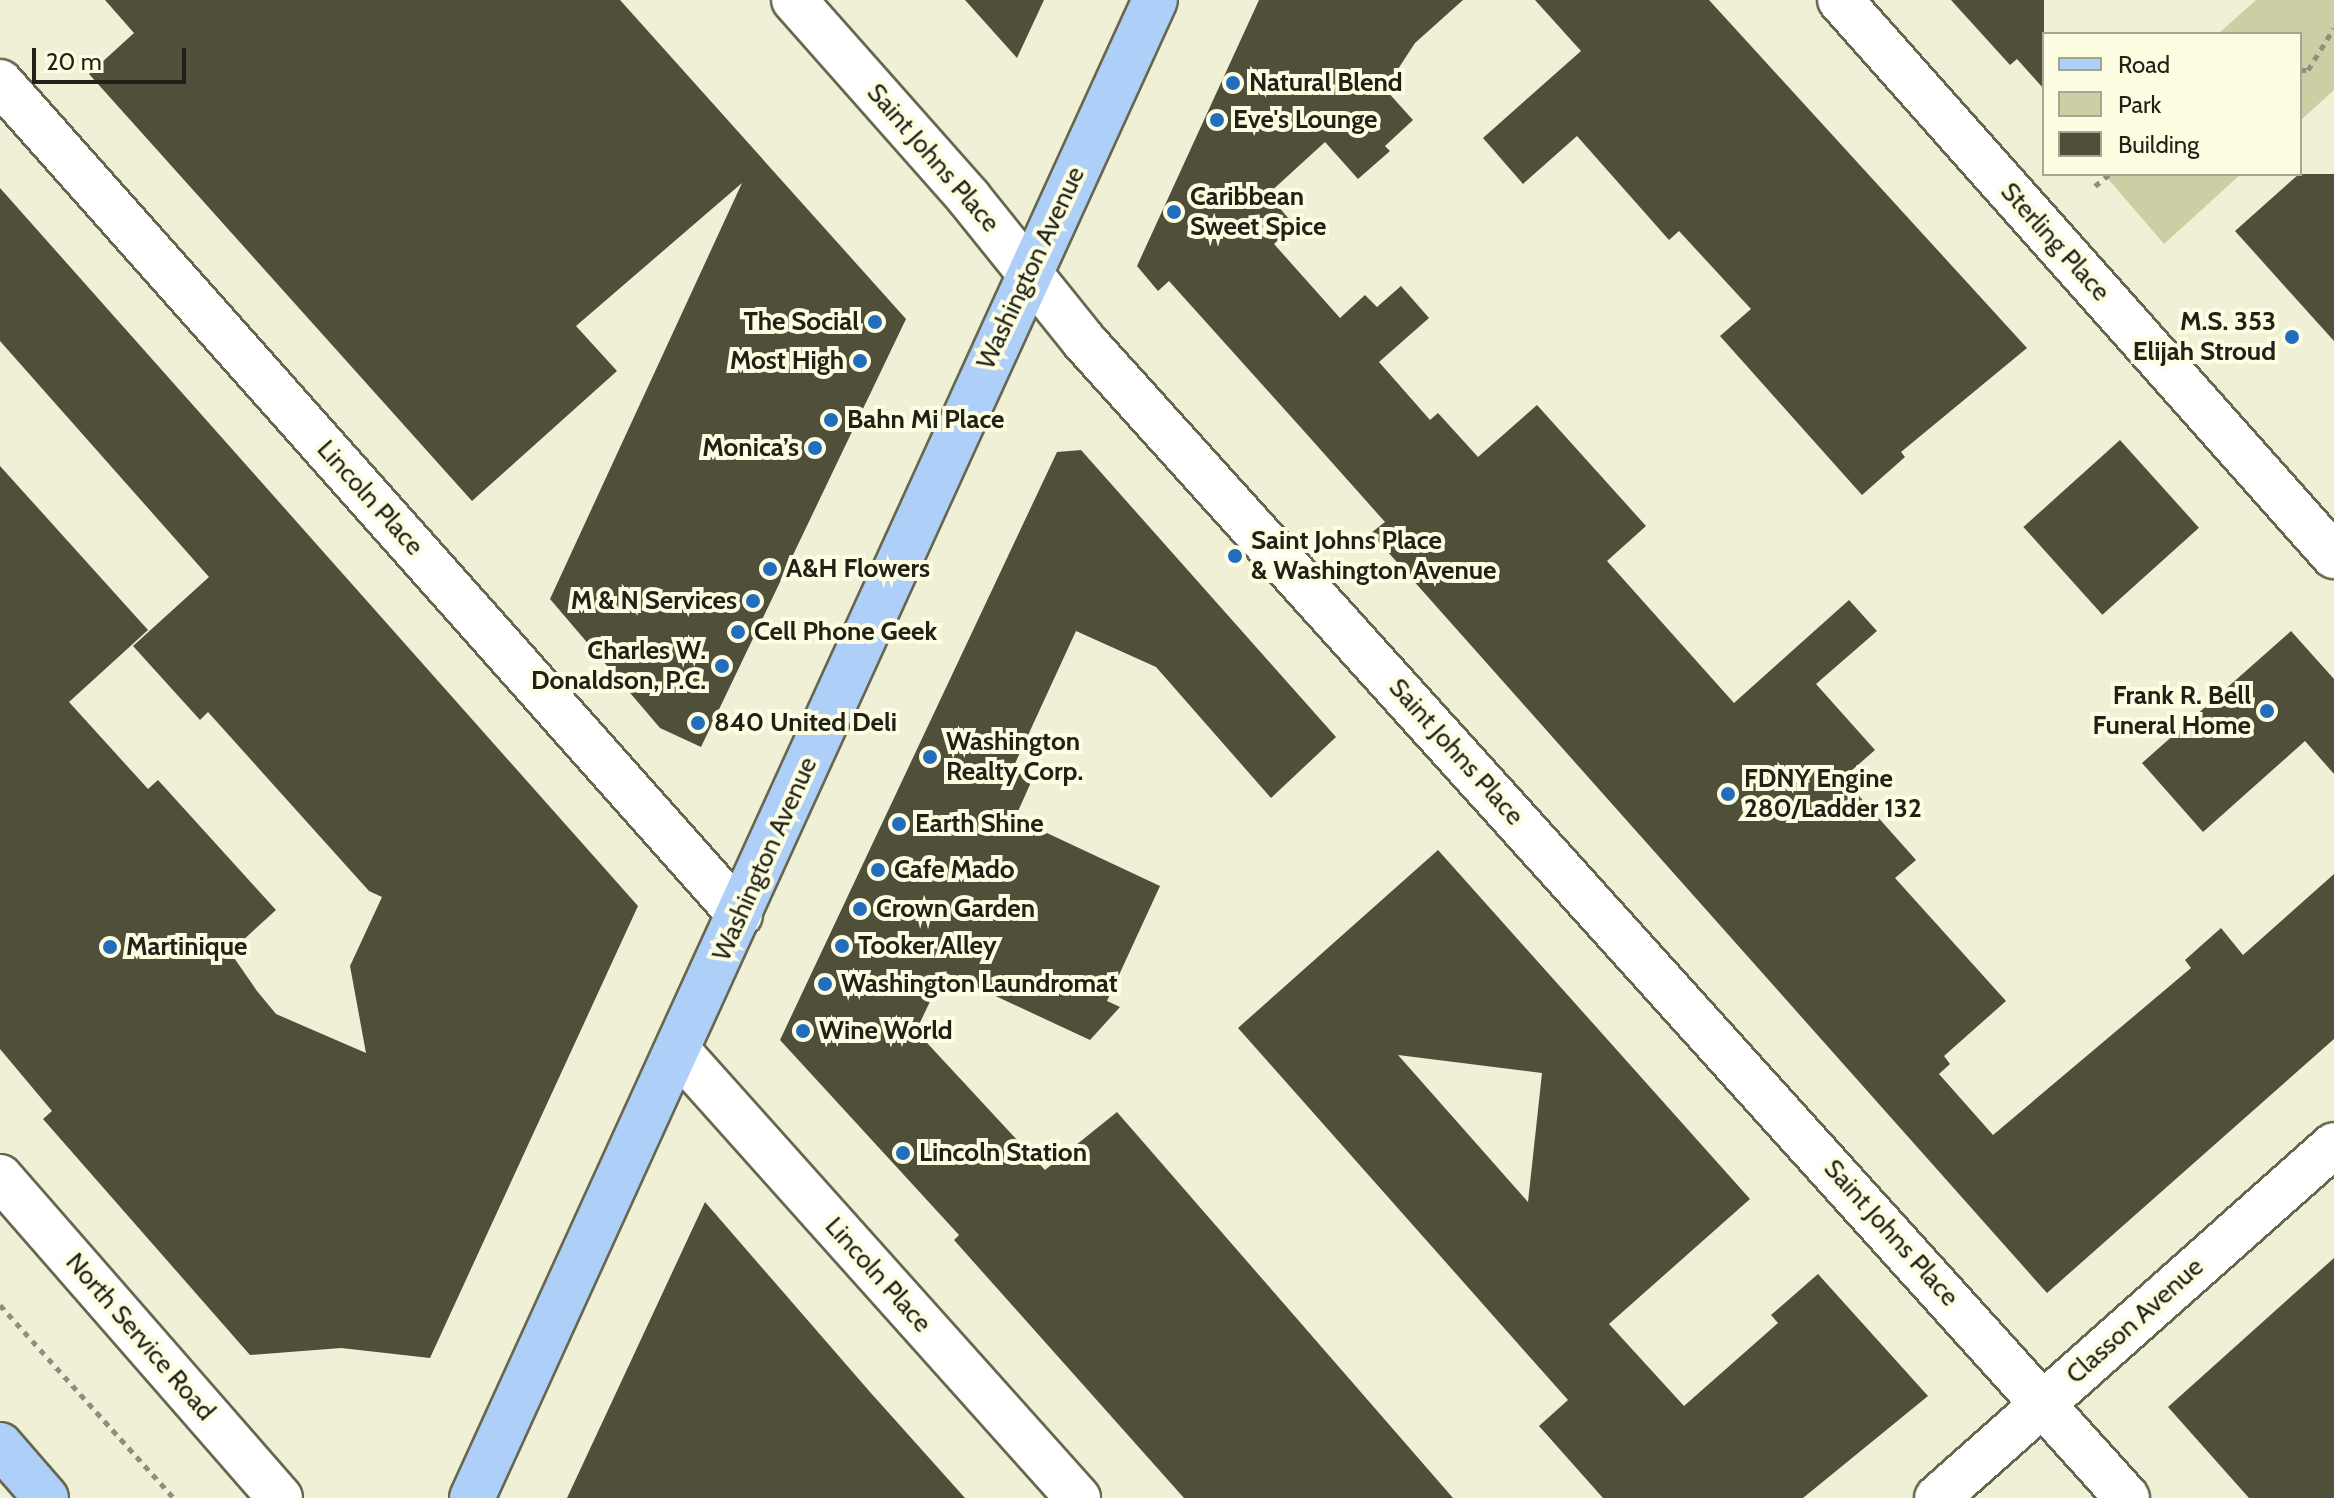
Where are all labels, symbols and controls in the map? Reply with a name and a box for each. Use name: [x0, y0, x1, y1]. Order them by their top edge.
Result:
scale bar: [36, 32, 190, 82]
legend: [2042, 32, 2302, 176]
text: 20 m: [46, 47, 102, 76]
text: Road: [2118, 50, 2170, 79]
place label: Natural Blend: [1249, 67, 1403, 99]
marker: Natural Blend: [1224, 74, 1242, 92]
street label: Saint Johns Place: [860, 77, 1006, 239]
text: Park: [2118, 90, 2161, 119]
place label: Eve's Lounge: [1233, 104, 1377, 136]
marker: Eve's Lounge: [1208, 111, 1226, 129]
text: Building: [2118, 130, 2199, 159]
street label: Washington Avenue: [970, 162, 1092, 374]
street label: Sterling Place: [1994, 176, 2116, 308]
place label: Caribbean Sweet Spice: [1190, 181, 1326, 242]
marker: Caribbean Sweet Spice: [1165, 203, 1183, 221]
place label: The Social: [743, 306, 859, 338]
place label: M.S. 353 Elijah Stroud: [2133, 306, 2276, 368]
marker: The Social: [866, 313, 884, 331]
marker: M.S. 353 Elijah Stroud: [2283, 328, 2301, 346]
place label: Most High: [730, 345, 844, 377]
marker: Most High: [851, 352, 869, 370]
place label: Bahn Mi Place: [847, 404, 1005, 436]
marker: Bahn Mi Place: [822, 411, 840, 429]
place label: Monica’s: [702, 432, 799, 464]
street label: Lincoln Place: [310, 434, 430, 562]
marker: Monica’s: [806, 439, 824, 457]
place label: Saint Johns Place & Washington Avenue: [1251, 525, 1496, 586]
marker: Saint Johns Place & Washington Avenue: [1226, 547, 1244, 565]
place label: A&H Flowers: [786, 553, 930, 585]
marker: A&H Flowers: [761, 560, 779, 578]
place label: M & N Services: [571, 585, 737, 617]
marker: M & N Services: [744, 592, 762, 610]
place label: Cell Phone Geek: [754, 616, 937, 648]
marker: Cell Phone Geek: [729, 623, 747, 641]
place label: Charles W. Donaldson, P.C.: [531, 635, 706, 696]
marker: Charles W. Donaldson, P.C.: [713, 657, 731, 675]
street label: Saint Johns Place: [1382, 672, 1530, 832]
place label: Frank R. Bell Funeral Home: [2093, 680, 2251, 742]
marker: Frank R. Bell Funeral Home: [2258, 702, 2276, 720]
place label: 840 United Deli: [714, 707, 897, 739]
marker: 840 United Deli: [689, 714, 707, 732]
place label: Washington Realty Corp.: [946, 726, 1083, 788]
marker: Washington Realty Corp.: [921, 748, 939, 766]
street label: Washington Avenue: [706, 752, 824, 966]
place label: FDNY Engine 280/Ladder 132: [1744, 763, 1922, 824]
marker: FDNY Engine 280/Ladder 132: [1719, 785, 1737, 803]
place label: Earth Shine: [915, 808, 1044, 840]
marker: Earth Shine: [890, 815, 908, 833]
place label: Cafe Mado: [894, 854, 1015, 886]
marker: Cafe Mado: [869, 861, 887, 879]
place label: Crown Garden: [876, 893, 1035, 925]
marker: Crown Garden: [851, 900, 869, 918]
place label: Tooker Alley: [858, 930, 997, 962]
place label: Martinique: [126, 931, 247, 963]
marker: Tooker Alley: [833, 937, 851, 955]
marker: Martinique: [101, 938, 119, 956]
place label: Washington Laundromat: [841, 968, 1118, 1000]
marker: Washington Laundromat: [816, 975, 834, 993]
place label: Wine World: [819, 1015, 953, 1047]
marker: Wine World: [794, 1022, 812, 1040]
place label: Lincoln Station: [919, 1137, 1087, 1169]
marker: Lincoln Station: [894, 1144, 912, 1162]
street label: Saint Johns Place: [1817, 1153, 1965, 1313]
street label: Lincoln Place: [818, 1211, 938, 1339]
street label: North Service Road: [59, 1247, 221, 1427]
street label: Classon Avenue: [2060, 1251, 2210, 1391]

